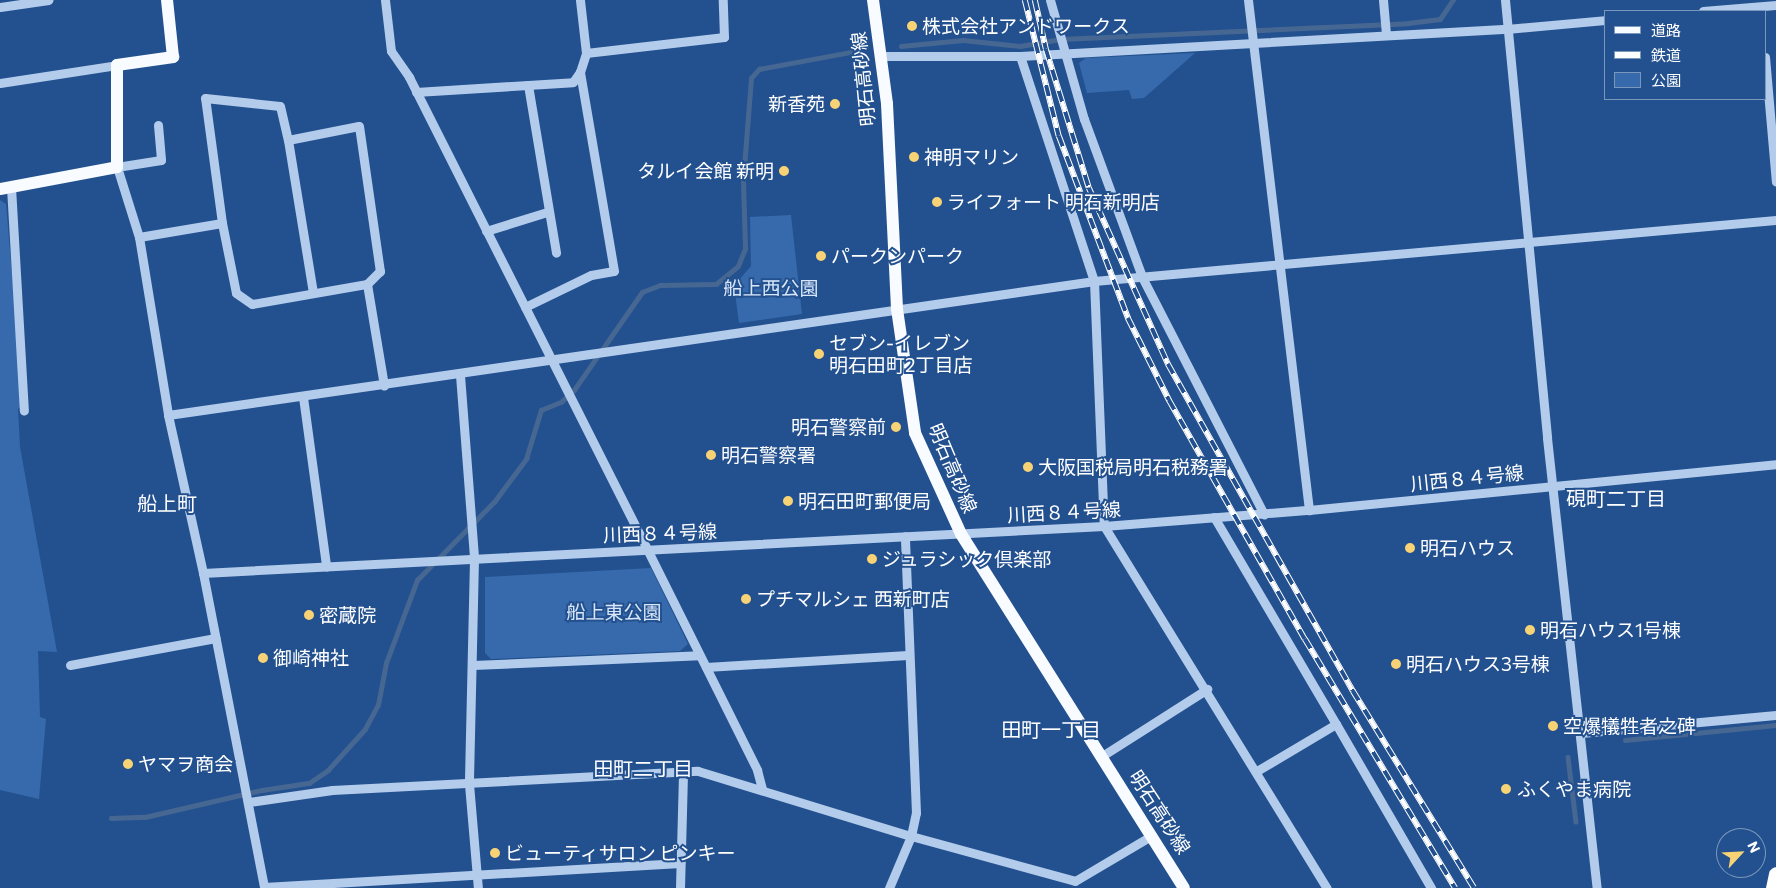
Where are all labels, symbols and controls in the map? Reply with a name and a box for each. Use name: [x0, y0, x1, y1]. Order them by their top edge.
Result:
legend: [1604, 10, 1766, 100]
place label: 株式会社アンドワークス: [922, 15, 1131, 37]
marker: 株式会社アンドワークス: [906, 20, 918, 32]
text: 道路: [1651, 21, 1681, 39]
street label: 明石高砂線: [847, 31, 879, 127]
text: 鉄道: [1651, 46, 1681, 64]
text: 公園: [1651, 71, 1681, 89]
place label: 新香苑: [768, 93, 825, 115]
marker: 新香苑: [829, 98, 841, 110]
place label: 神明マリン: [924, 146, 1019, 168]
marker: 神明マリン: [908, 151, 920, 163]
place label: タルイ会館 新明: [637, 160, 774, 182]
marker: タルイ会館 新明: [778, 165, 790, 177]
place label: ライフォート 明石新明店: [947, 191, 1160, 213]
marker: ライフォート 明石新明店: [931, 196, 943, 208]
place label: パークンパーク: [831, 245, 964, 267]
marker: パークンパーク: [815, 250, 827, 262]
park label: 船上西公園: [724, 277, 818, 299]
place label: セブン-イレブン 明石田町2丁目店: [829, 332, 973, 376]
marker: セブン-イレブン 明石田町2丁目店: [813, 348, 825, 360]
place label: 明石警察前: [791, 416, 886, 438]
street label: 明石高砂線: [924, 420, 982, 516]
marker: 明石警察前: [890, 421, 902, 433]
place label: 明石警察署: [721, 444, 816, 466]
marker: 明石警察署: [705, 449, 717, 461]
place label: 大阪国税局明石税務署: [1038, 456, 1228, 478]
marker: 大阪国税局明石税務署: [1022, 461, 1034, 473]
street label: 川西８４号線: [1409, 461, 1525, 495]
district label: 硯町二丁目: [1566, 486, 1666, 510]
place label: 明石田町郵便局: [798, 490, 931, 512]
district label: 船上町: [137, 491, 197, 515]
marker: 明石田町郵便局: [782, 495, 794, 507]
street label: 川西８４号線: [1006, 498, 1122, 526]
street label: 川西８４号線: [603, 520, 717, 546]
place label: 明石ハウス: [1420, 537, 1515, 559]
marker: 明石ハウス: [1404, 542, 1416, 554]
place label: ジュラシック倶楽部: [882, 548, 1053, 570]
marker: ジュラシック倶楽部: [866, 553, 878, 565]
place label: プチマルシェ 西新町店: [756, 588, 950, 610]
marker: プチマルシェ 西新町店: [740, 593, 752, 605]
park label: 船上東公園: [567, 601, 661, 623]
place label: 密蔵院: [319, 604, 376, 626]
marker: 密蔵院: [303, 609, 315, 621]
place label: 明石ハウス1号棟: [1540, 619, 1681, 641]
marker: 明石ハウス1号棟: [1524, 624, 1536, 636]
place label: 御崎神社: [273, 647, 349, 669]
marker: 御崎神社: [257, 652, 269, 664]
place label: 明石ハウス3号棟: [1406, 653, 1550, 675]
marker: 明石ハウス3号棟: [1390, 658, 1402, 670]
place label: 空爆犠牲者之碑: [1563, 715, 1696, 737]
district label: 田町一丁目: [1001, 717, 1101, 741]
marker: 空爆犠牲者之碑: [1547, 720, 1559, 732]
place label: ヤマヲ商会: [138, 753, 233, 775]
district label: 田町二丁目: [593, 756, 693, 780]
marker: ヤマヲ商会: [122, 758, 134, 770]
street label: 明石高砂線: [1125, 766, 1195, 858]
place label: ふくやま病院: [1517, 778, 1631, 800]
marker: ふくやま病院: [1499, 782, 1513, 796]
north arrow: [1716, 828, 1766, 878]
text: N: [1744, 839, 1764, 855]
place label: ビューティサロン ピンキー: [505, 842, 737, 864]
marker: ビューティサロン ピンキー: [489, 847, 501, 859]

